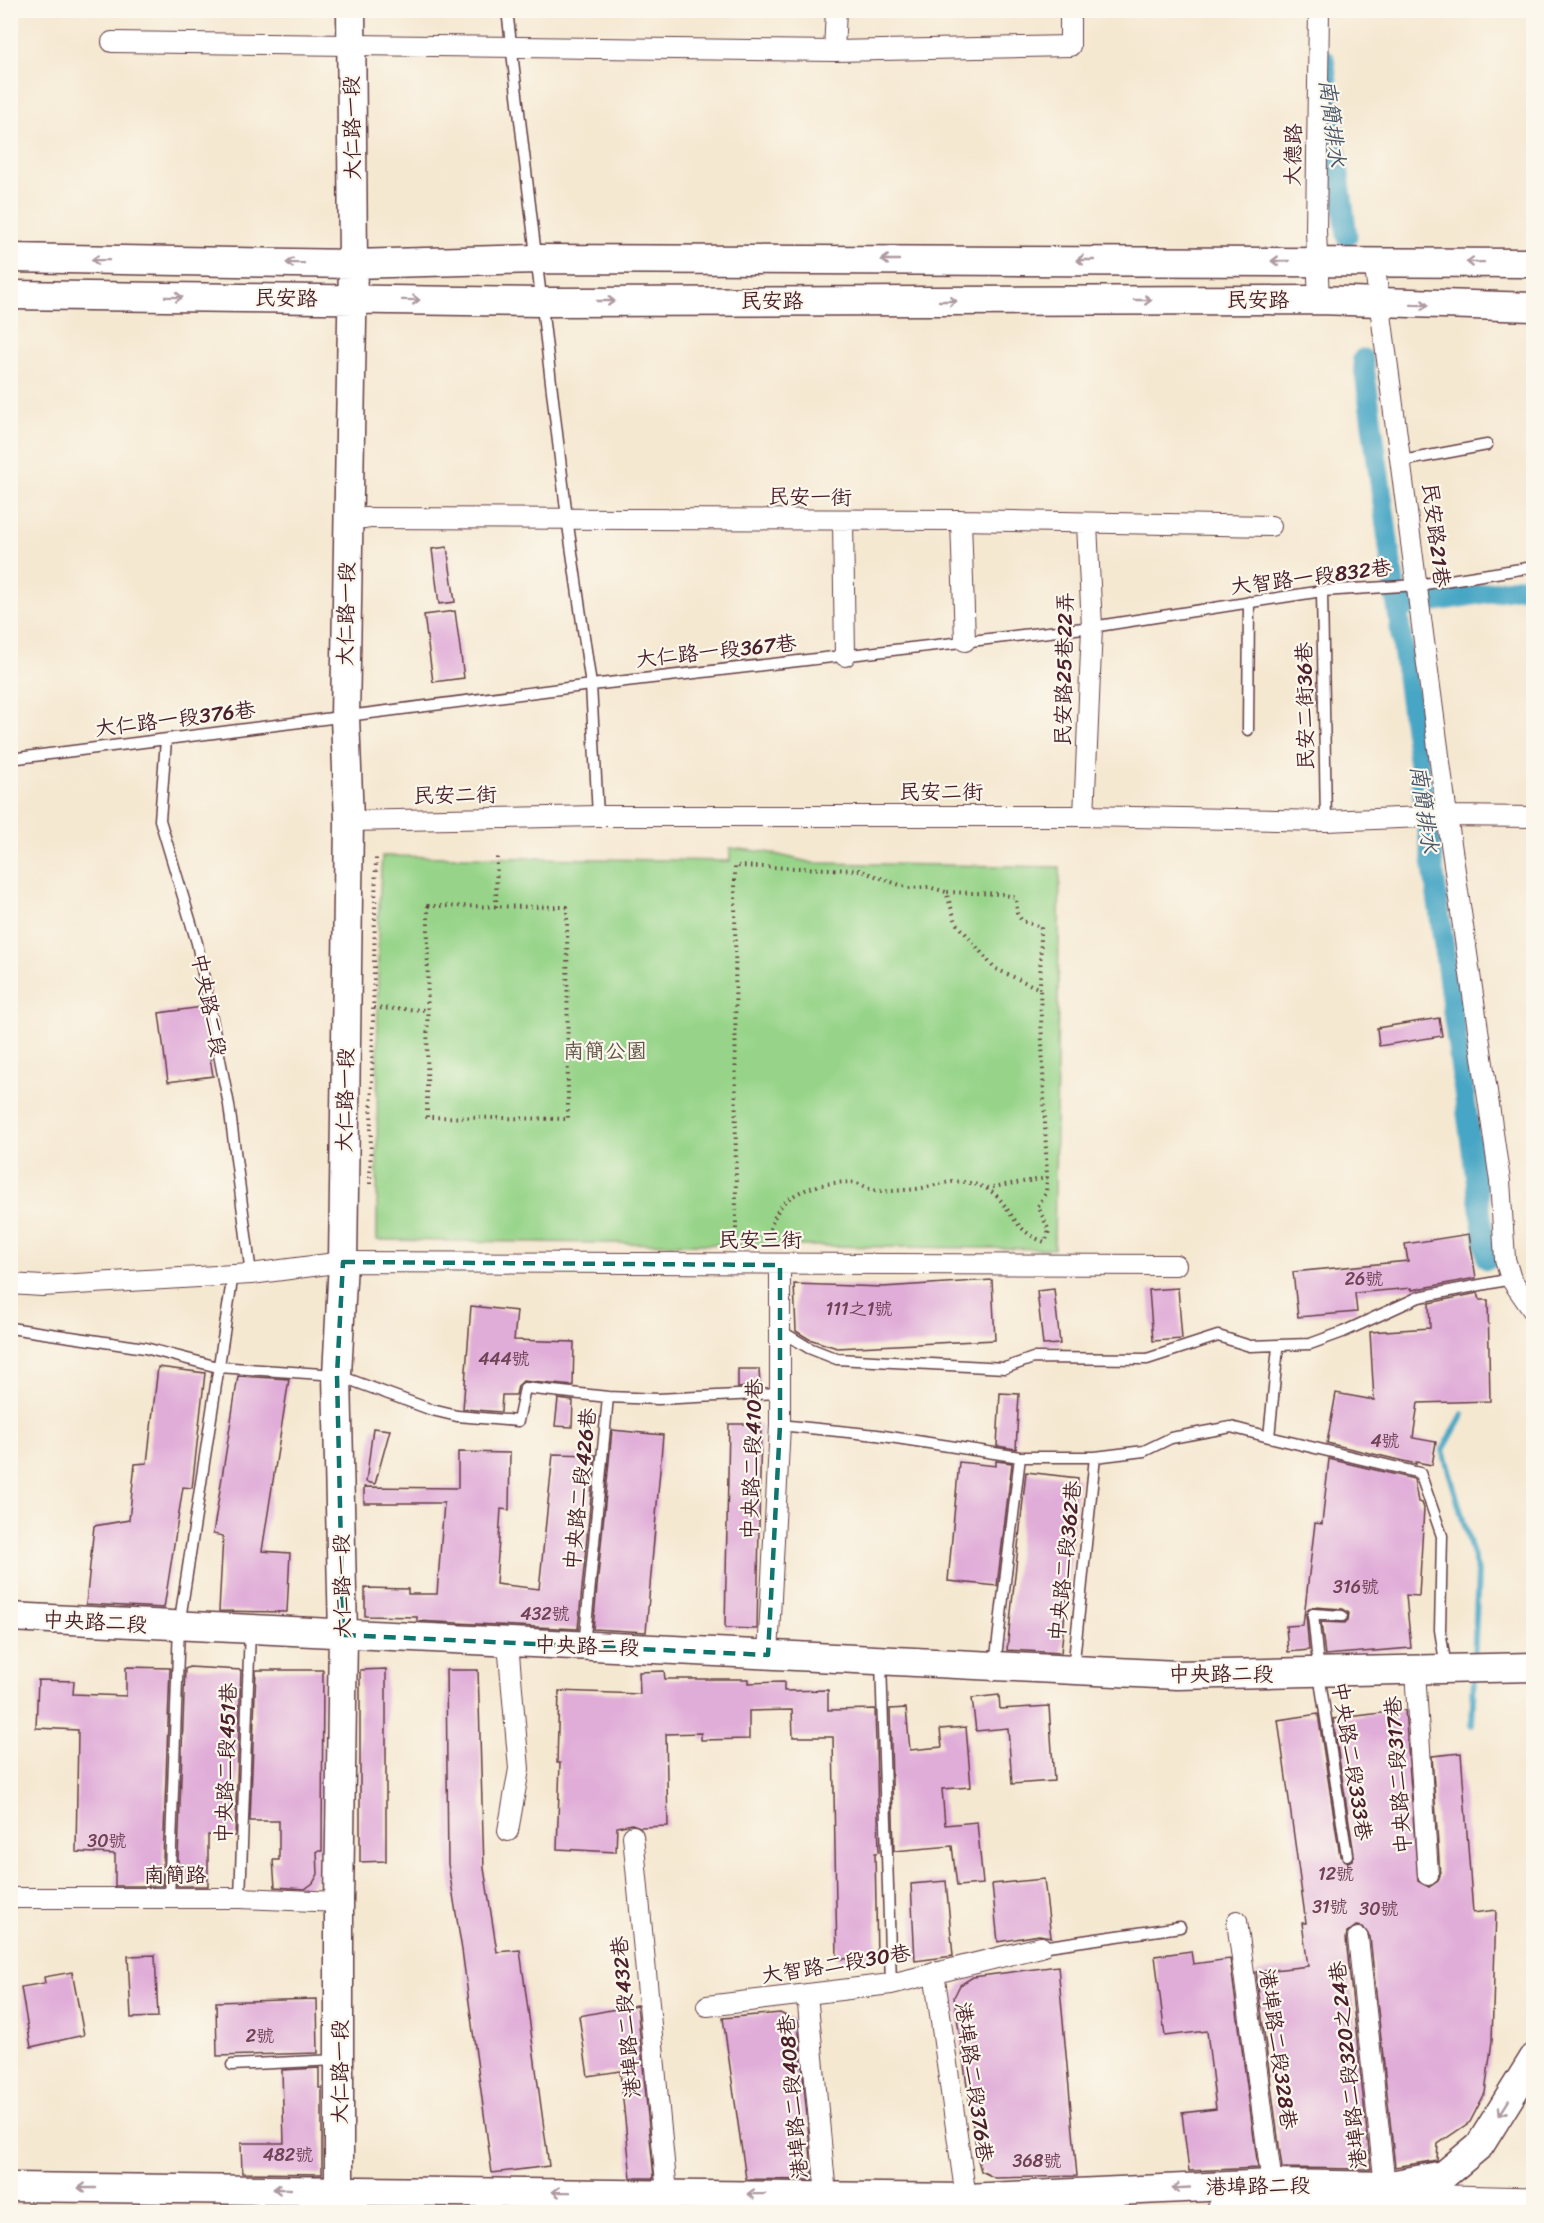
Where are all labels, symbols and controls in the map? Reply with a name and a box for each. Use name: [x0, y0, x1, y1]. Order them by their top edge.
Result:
street label: 大仁路一段: [332, 75, 372, 181]
water label: 南簡排水: [1308, 77, 1357, 170]
street label: 大德路: [1273, 123, 1313, 187]
one-way arrow: [91, 254, 111, 266]
one-way arrow: [881, 254, 901, 266]
one-way arrow: [1076, 254, 1096, 266]
one-way arrow: [1271, 255, 1291, 267]
one-way arrow: [1466, 256, 1486, 268]
one-way arrow: [285, 257, 305, 268]
street label: 民安路: [254, 278, 318, 318]
street label: 民安路: [1227, 281, 1290, 319]
street label: 民安路: [741, 282, 804, 320]
one-way arrow: [163, 291, 183, 303]
one-way arrow: [400, 294, 420, 305]
one-way arrow: [1132, 294, 1152, 306]
one-way arrow: [595, 295, 615, 307]
one-way arrow: [937, 295, 957, 307]
one-way arrow: [1409, 299, 1429, 311]
street label: 民安一街: [768, 477, 852, 517]
street label: 民安路21巷: [1411, 481, 1461, 589]
street label: 大智路一段832巷: [1228, 548, 1394, 606]
street label: 大仁路一段: [326, 561, 366, 667]
street label: 民安路25巷22弄: [1044, 592, 1084, 746]
street label: 大仁路一段367巷: [634, 624, 798, 678]
street label: 民安二街36巷: [1285, 641, 1325, 771]
street label: 大仁路一段376巷: [93, 690, 257, 748]
water label: 南簡排水: [1399, 763, 1450, 856]
street label: 民安二街: [899, 773, 983, 811]
street label: 民安二街: [413, 775, 497, 815]
street label: 中央路二段: [180, 950, 238, 1060]
park label: 南簡公園: [563, 1032, 647, 1070]
street label: 大仁路一段: [325, 1047, 365, 1153]
street label: 民安三街: [718, 1221, 802, 1259]
house number: 26號: [1345, 1263, 1383, 1295]
house number: 111之1號: [826, 1293, 892, 1325]
house number: 444號: [478, 1343, 530, 1375]
street label: 中央路二段410巷: [730, 1378, 774, 1540]
street label: 中央路二段426巷: [553, 1406, 607, 1572]
house number: 4號: [1370, 1425, 1400, 1457]
street label: 中央路二段362巷: [1038, 1479, 1092, 1643]
street label: 大仁路一段: [322, 1533, 362, 1639]
house number: 316號: [1333, 1571, 1379, 1603]
house number: 432號: [520, 1598, 570, 1630]
street label: 中央路二段: [42, 1600, 148, 1644]
street label: 中央路二段: [534, 1625, 640, 1667]
street label: 中央路二段: [1169, 1655, 1274, 1693]
street label: 中央路二段333巷: [1321, 1679, 1383, 1843]
street label: 中央路二段451巷: [204, 1682, 248, 1844]
street label: 中央路二段317巷: [1374, 1695, 1422, 1855]
house number: 30號: [87, 1825, 127, 1857]
street label: 南簡路: [144, 1856, 207, 1894]
house number: 12號: [1318, 1858, 1354, 1890]
house number: 31號: [1312, 1891, 1348, 1923]
house number: 30號: [1359, 1893, 1399, 1925]
street label: 大智路二段30巷: [759, 1933, 913, 1995]
street label: 港埠路二段432巷: [600, 1934, 652, 2100]
street label: 港埠路二段320之24巷: [1318, 1959, 1378, 2171]
street label: 港埠路二段328巷: [1248, 1966, 1308, 2132]
street label: 港埠路二段376巷: [944, 1999, 1004, 2165]
street label: 港埠路二段408巷: [767, 2013, 819, 2181]
house number: 2號: [246, 2020, 274, 2052]
street label: 大仁路一段: [321, 2020, 359, 2125]
one-way arrow: [1498, 2099, 1510, 2116]
house number: 482號: [263, 2139, 313, 2171]
house number: 368號: [1013, 2145, 1061, 2177]
street label: 港埠路二段: [1205, 2166, 1311, 2206]
one-way arrow: [77, 2182, 97, 2194]
one-way arrow: [1172, 2182, 1192, 2194]
one-way arrow: [272, 2183, 292, 2195]
one-way arrow: [551, 2186, 571, 2198]
one-way arrow: [746, 2188, 766, 2200]

